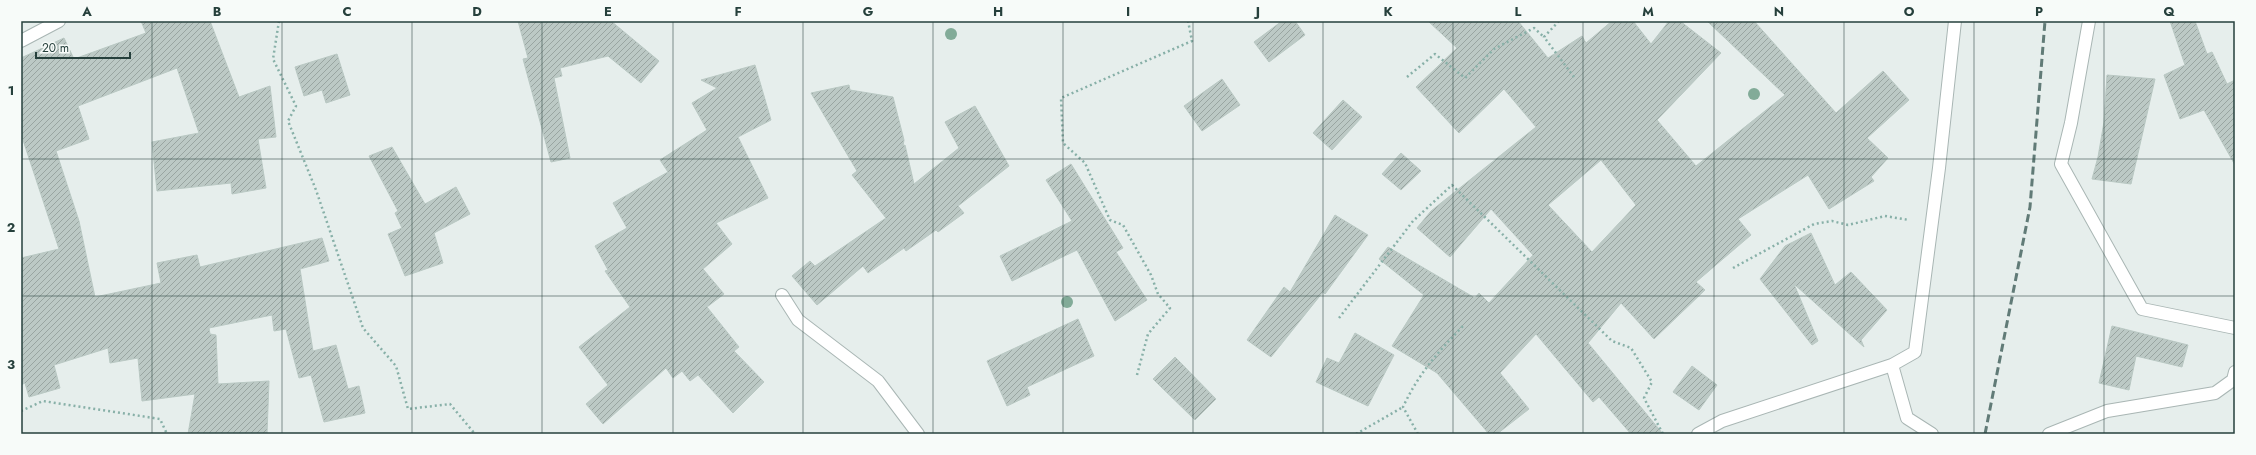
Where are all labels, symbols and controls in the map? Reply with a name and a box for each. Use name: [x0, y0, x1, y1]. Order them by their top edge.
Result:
text: A: [81, 2, 92, 21]
text: B: [213, 2, 222, 21]
text: C: [342, 2, 352, 21]
text: D: [472, 2, 482, 21]
text: E: [604, 2, 612, 21]
text: F: [734, 2, 742, 21]
text: G: [863, 2, 874, 21]
text: H: [993, 2, 1003, 21]
text: I: [1126, 2, 1130, 21]
text: J: [1253, 2, 1260, 21]
text: K: [1383, 2, 1393, 21]
text: L: [1515, 2, 1522, 21]
text: M: [1642, 2, 1654, 21]
text: N: [1774, 2, 1784, 21]
text: O: [1904, 2, 1915, 21]
text: P: [2035, 2, 2043, 21]
text: Q: [2163, 2, 2175, 21]
scale bar: [36, 34, 130, 60]
text: 20 m: [42, 39, 69, 57]
text: 1: [8, 81, 14, 100]
text: 2: [7, 218, 15, 237]
text: 3: [7, 355, 15, 374]

